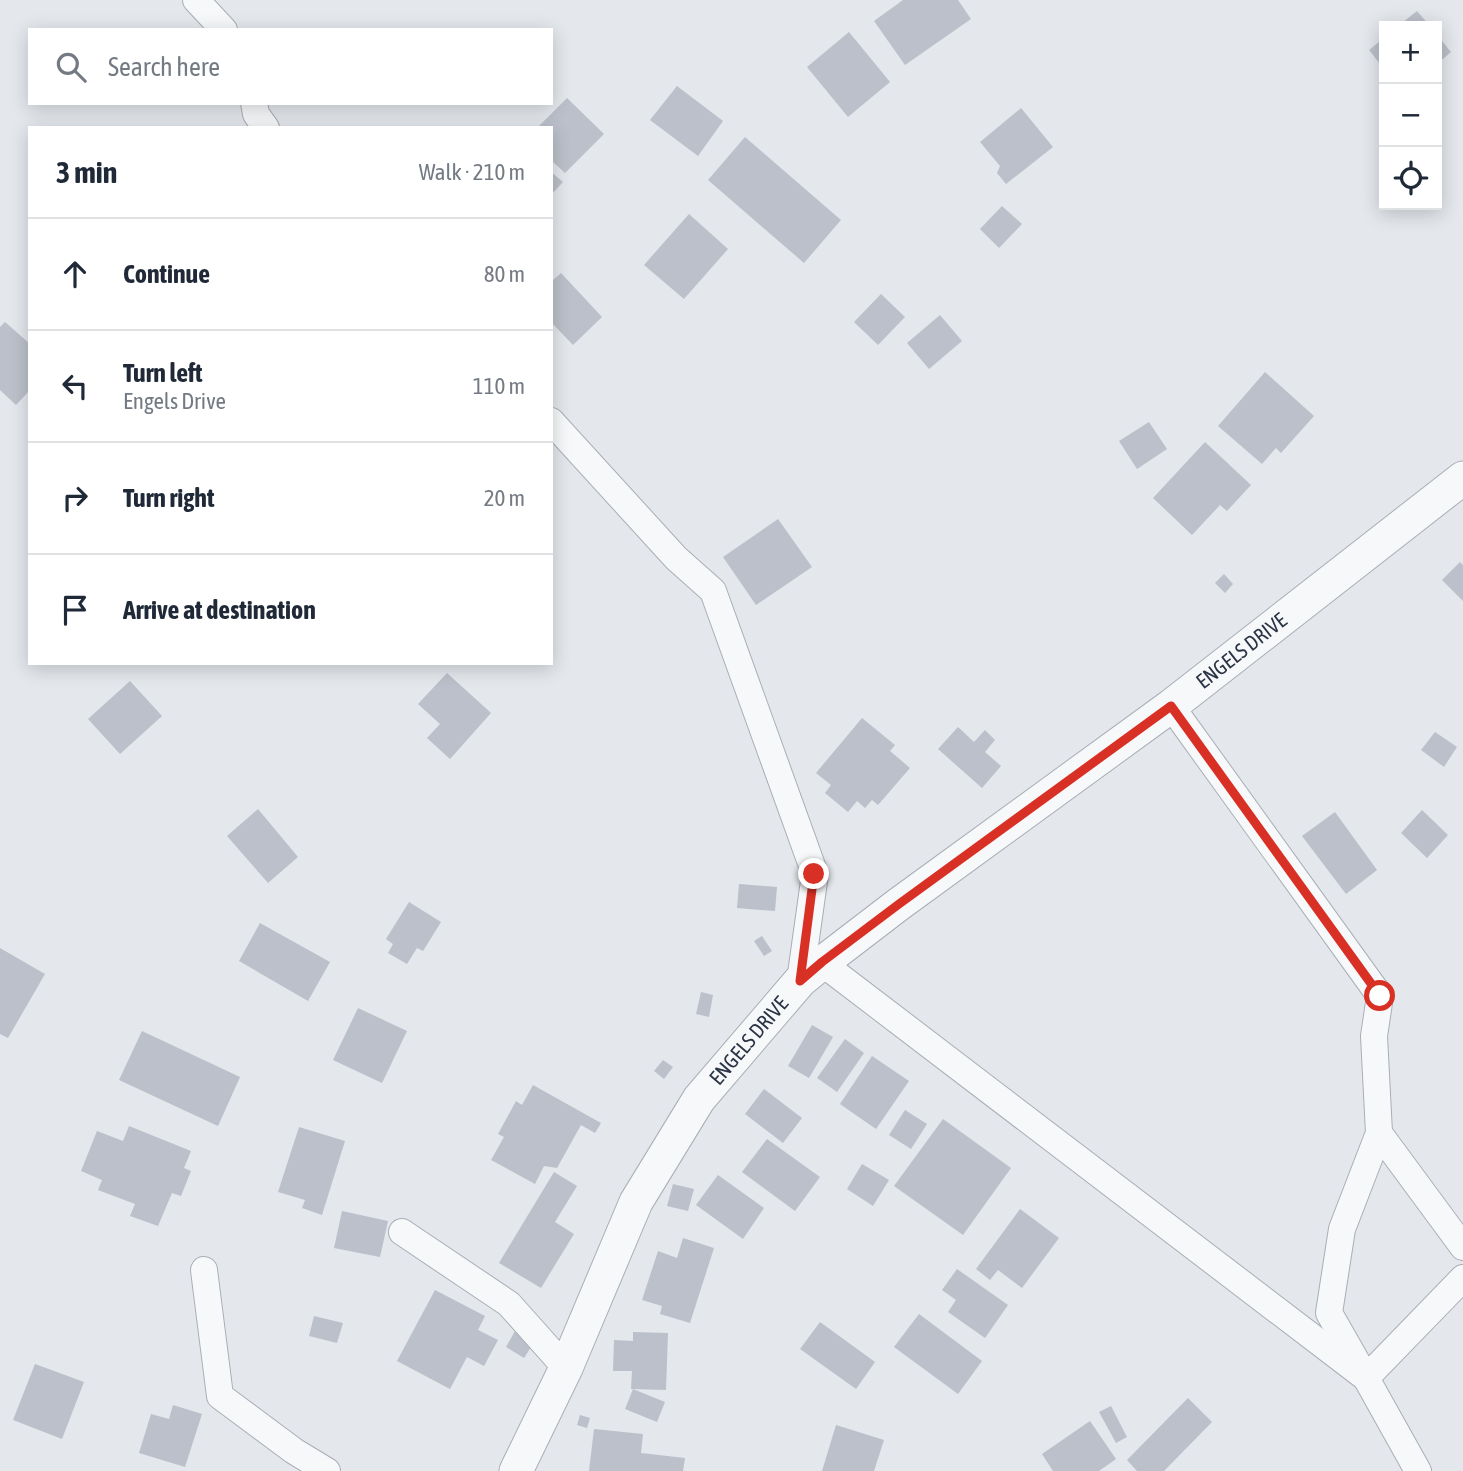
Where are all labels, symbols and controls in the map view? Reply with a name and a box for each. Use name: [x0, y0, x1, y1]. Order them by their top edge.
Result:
map controls: [1379, 21, 1442, 210]
button: +: [1379, 21, 1442, 84]
search box: [28, 28, 553, 105]
icon: search: [52, 48, 90, 86]
text: Search here: [108, 52, 220, 82]
button: −: [1379, 84, 1442, 147]
button: locate: [1379, 147, 1442, 210]
text: 3 min: [56, 155, 117, 189]
text: Walk · 210 m: [419, 159, 525, 185]
icon: ahead: [56, 255, 94, 293]
text: Continue: [123, 259, 210, 289]
text: 80 m: [484, 261, 525, 287]
text: Turn left: [123, 358, 203, 388]
icon: left: [56, 367, 94, 405]
text: 110 m: [473, 373, 525, 399]
text: Engels Drive: [123, 388, 226, 414]
icon: right: [56, 479, 94, 517]
text: Turn right: [123, 483, 214, 513]
text: 20 m: [484, 485, 525, 511]
icon: arrive: [56, 591, 94, 629]
text: Arrive at destination: [123, 595, 316, 625]
street label: ENGELS DRIVE: [1191, 607, 1291, 693]
route end: [798, 858, 829, 889]
route start: [1364, 980, 1395, 1011]
street label: ENGELS DRIVE: [704, 991, 792, 1089]

